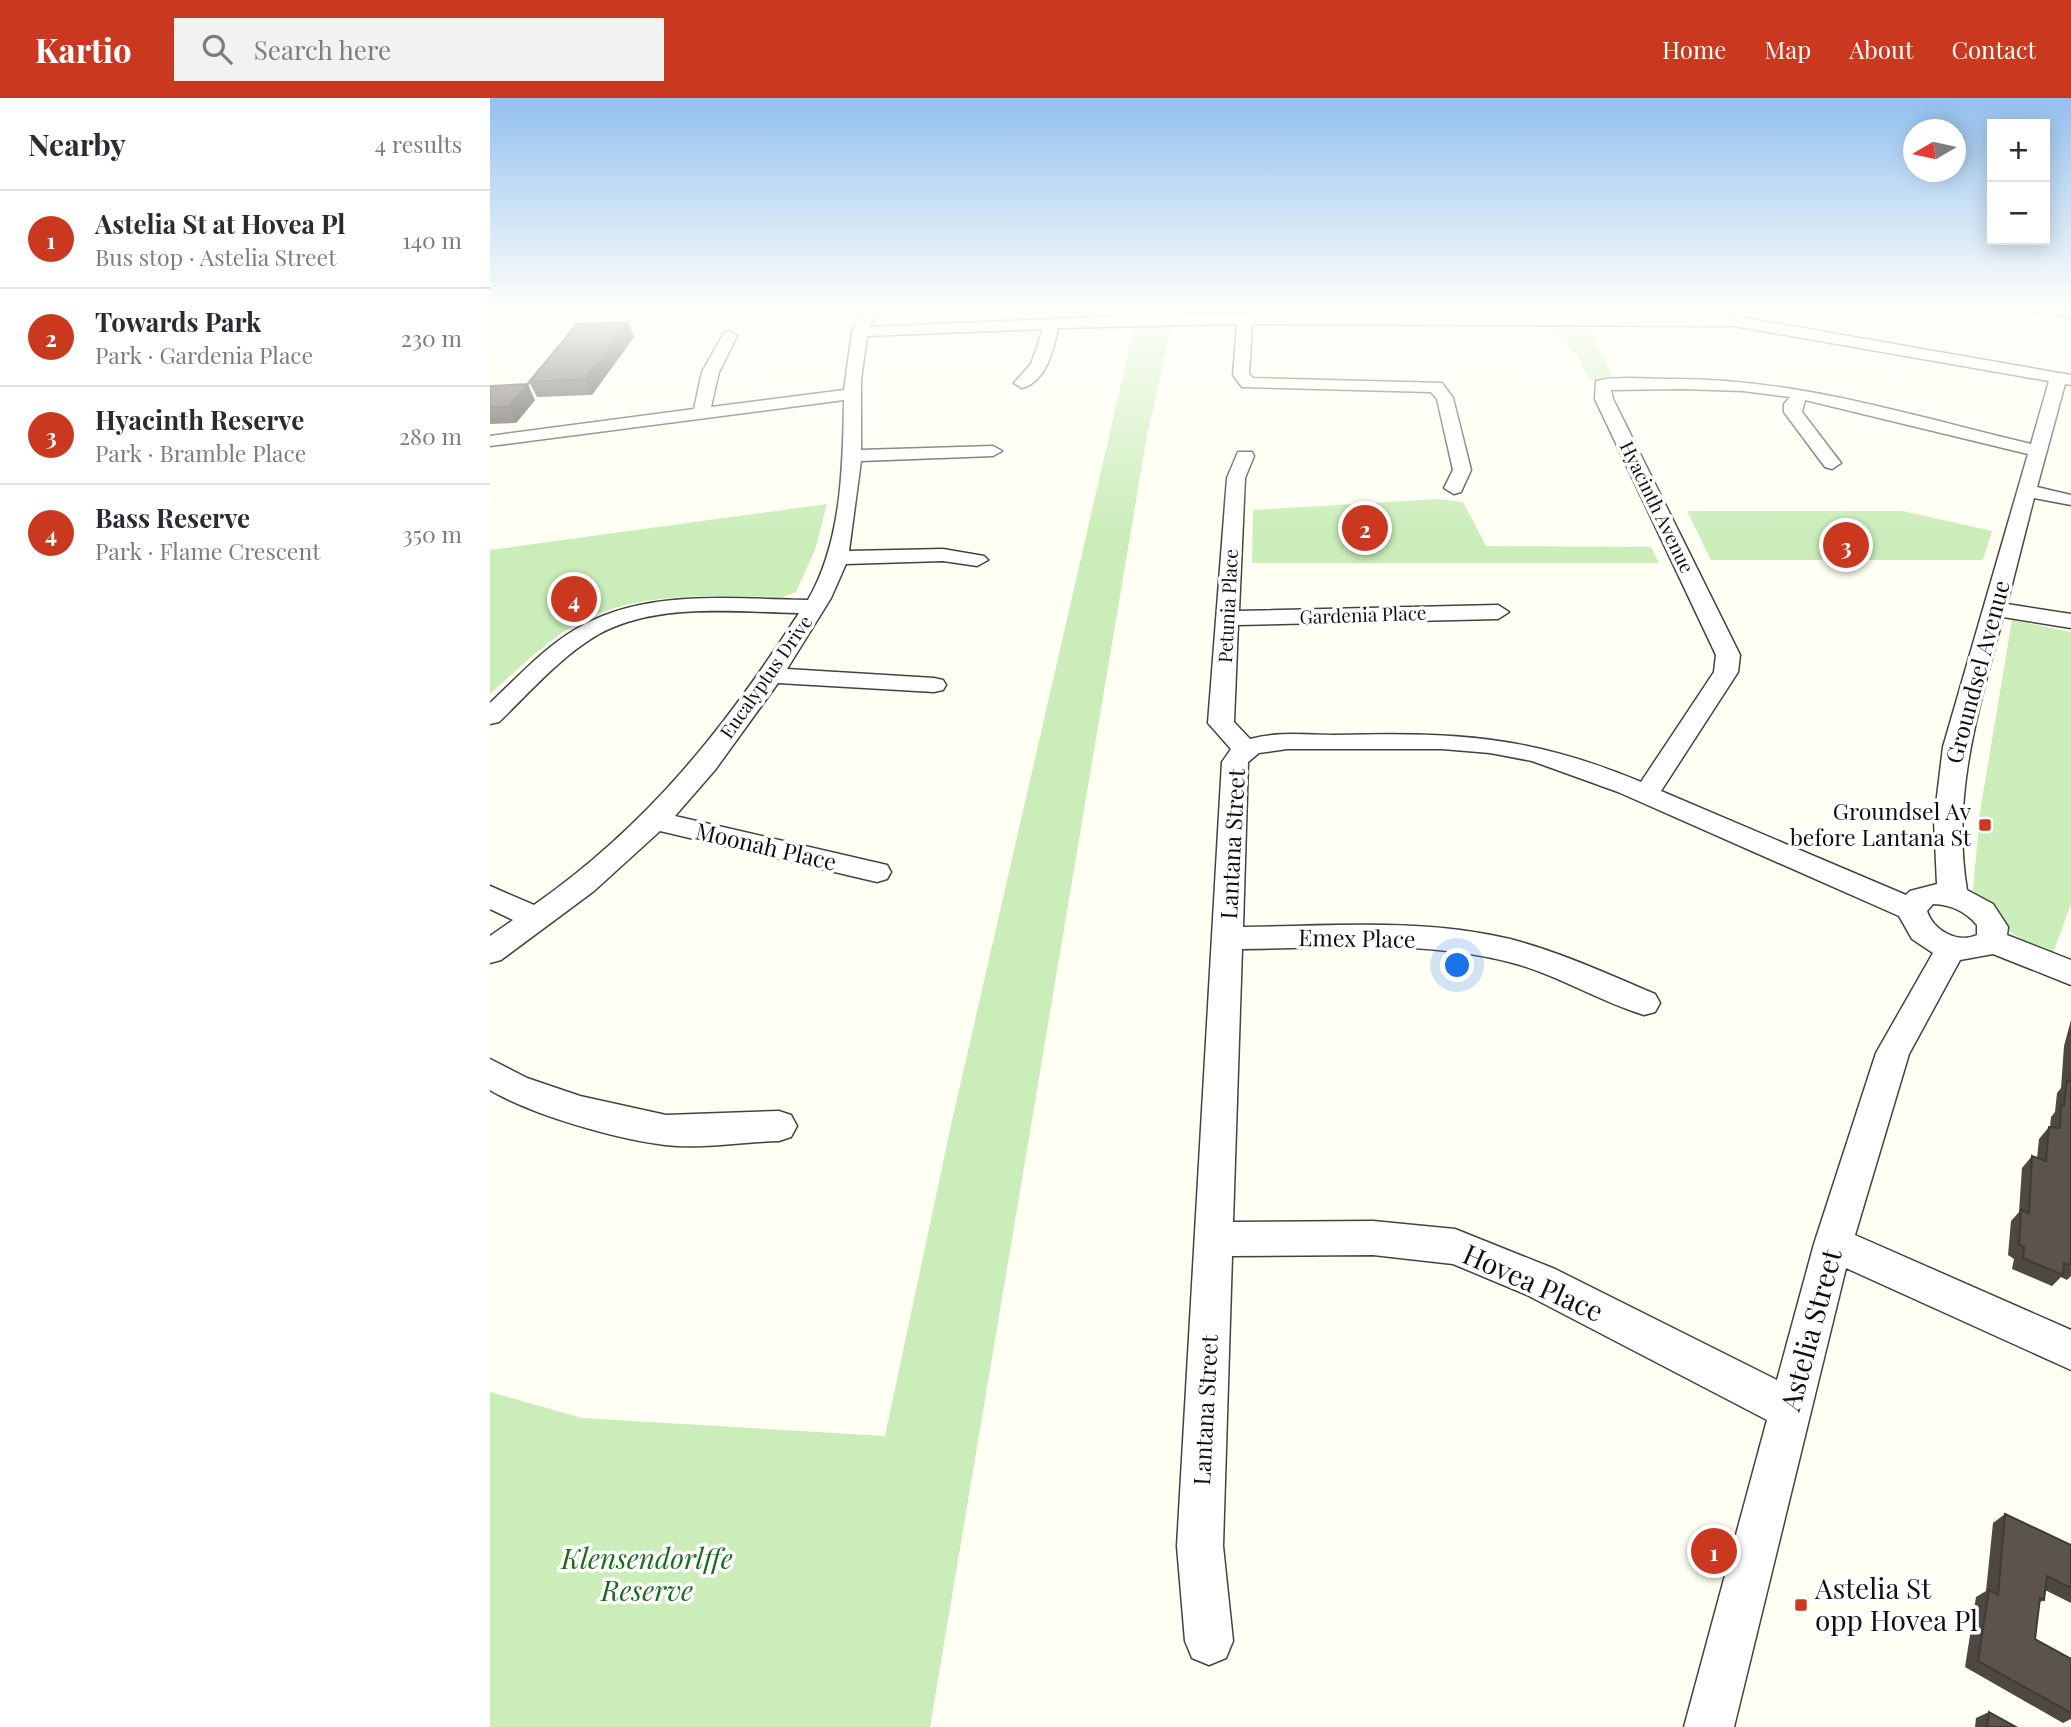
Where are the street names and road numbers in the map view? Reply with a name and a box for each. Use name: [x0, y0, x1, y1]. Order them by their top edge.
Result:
street label: Hyacinth Avenue: [1615, 436, 1701, 577]
street label: Petunia Place: [1211, 548, 1243, 663]
street label: Groundsel Avenue: [1937, 577, 2016, 767]
street label: Gardenia Place: [1299, 599, 1427, 629]
street label: Eucalyptus Drive: [713, 610, 817, 743]
street label: Lantana Street: [1212, 767, 1251, 920]
street label: Moonah Place: [693, 814, 840, 877]
street label: Emex Place: [1298, 921, 1416, 954]
street label: Hovea Place: [1458, 1234, 1610, 1329]
street label: Astelia Street: [1770, 1244, 1849, 1416]
street label: Lantana Street: [1185, 1333, 1224, 1486]

